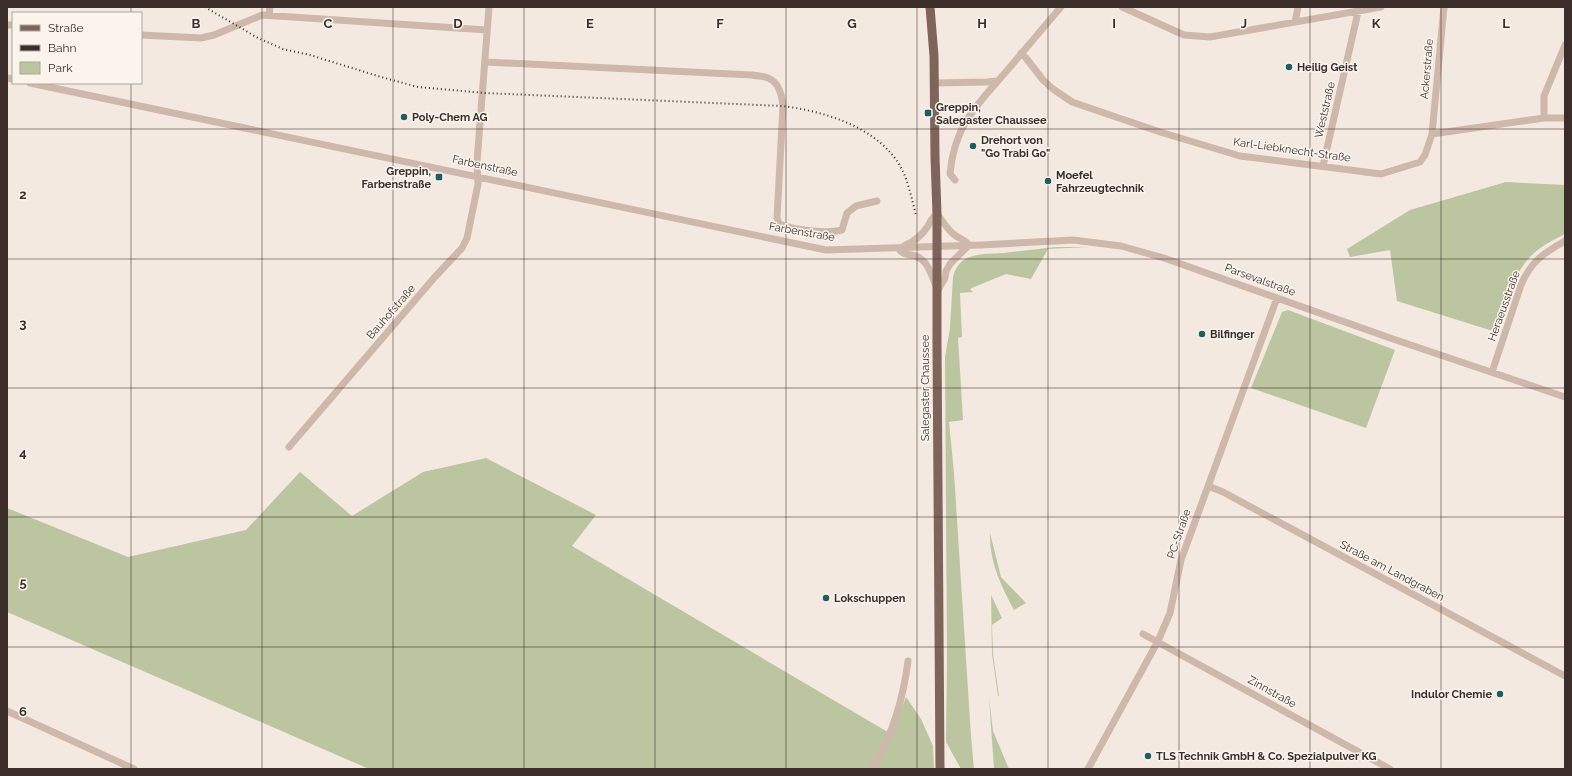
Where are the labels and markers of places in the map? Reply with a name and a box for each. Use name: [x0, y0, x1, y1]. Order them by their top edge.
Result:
place label: Heilig Geist: [1297, 61, 1358, 74]
marker: Heilig Geist: [1284, 62, 1294, 72]
place label: Greppin, Salegaster Chaussee: [936, 101, 1047, 127]
marker: Greppin, Salegaster Chaussee: [923, 108, 933, 118]
place label: Poly-Chem AG: [412, 111, 488, 124]
marker: Poly-Chem AG: [399, 112, 409, 122]
place label: Drehort von "Go Trabi Go": [981, 134, 1050, 160]
marker: Drehort von "Go Trabi Go": [968, 141, 978, 151]
place label: Greppin, Farbenstraße: [361, 165, 431, 191]
place label: Moefel Fahrzeugtechnik: [1056, 169, 1145, 195]
marker: Greppin, Farbenstraße: [434, 172, 444, 182]
marker: Moefel Fahrzeugtechnik: [1043, 176, 1053, 186]
place label: Bilfinger: [1210, 328, 1255, 341]
marker: Bilfinger: [1197, 329, 1207, 339]
place label: Lokschuppen: [834, 592, 906, 605]
marker: Lokschuppen: [821, 593, 831, 603]
place label: Indulor Chemie: [1411, 688, 1492, 701]
marker: Indulor Chemie: [1495, 689, 1505, 699]
place label: TLS Technik GmbH & Co. Spezialpulver KG: [1156, 750, 1376, 763]
marker: TLS Technik GmbH & Co. Spezialpulver KG: [1143, 751, 1153, 761]

